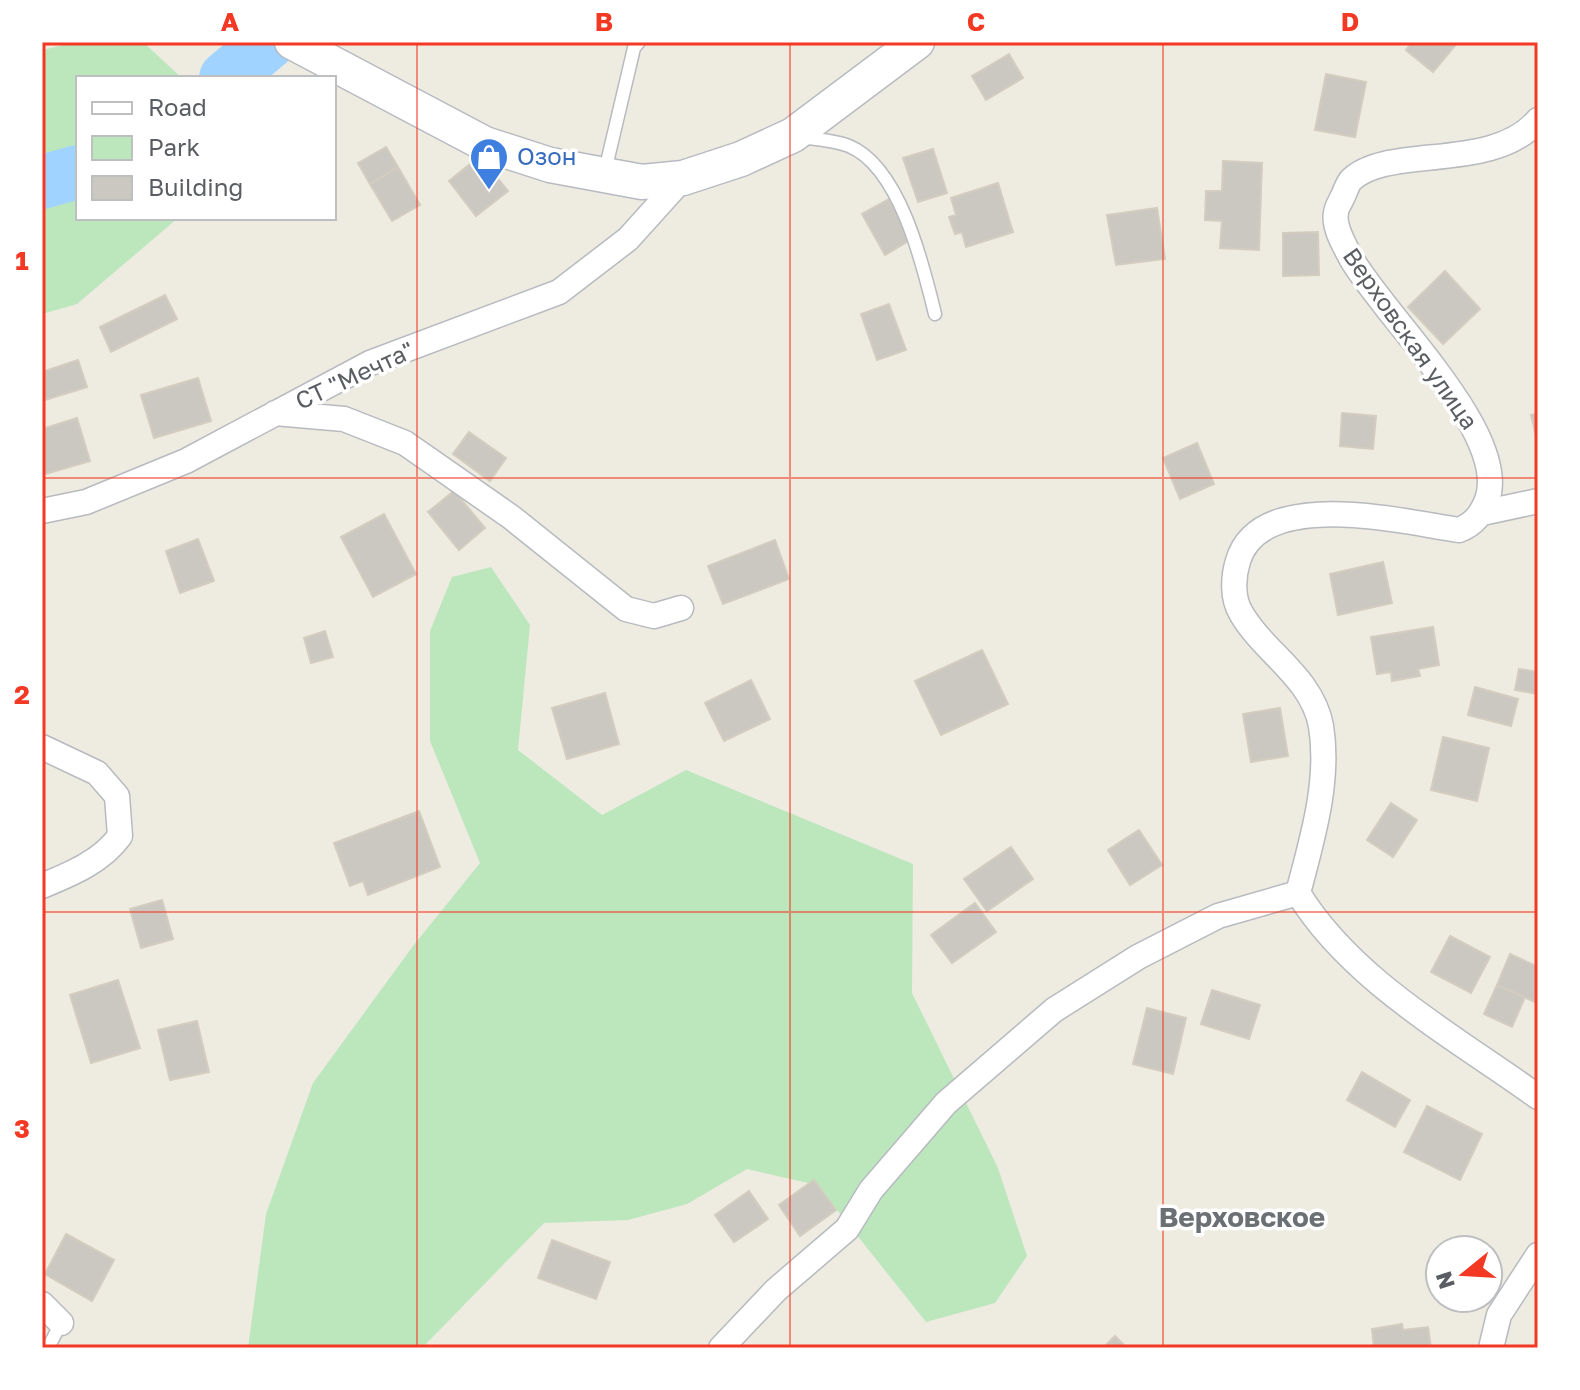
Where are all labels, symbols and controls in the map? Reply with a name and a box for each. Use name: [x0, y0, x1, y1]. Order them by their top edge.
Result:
text: A: [221, 6, 240, 37]
text: B: [595, 6, 613, 37]
text: C: [967, 6, 985, 37]
text: D: [1341, 6, 1359, 37]
legend: [76, 76, 336, 220]
text: Road: [148, 92, 207, 121]
text: Park: [148, 132, 200, 161]
shop icon: Озон: [468, 136, 510, 191]
place label: Озон: [517, 141, 576, 170]
text: Building: [148, 172, 243, 201]
street label: Верховская улица: [1338, 242, 1485, 435]
text: 1: [15, 245, 29, 276]
street label: СТ "Мечта": [290, 334, 418, 415]
text: 2: [14, 679, 30, 710]
text: 3: [14, 1113, 30, 1144]
district label: Верховское: [1159, 1200, 1325, 1233]
north arrow: [1424, 1234, 1504, 1314]
text: N: [1429, 1268, 1460, 1292]

